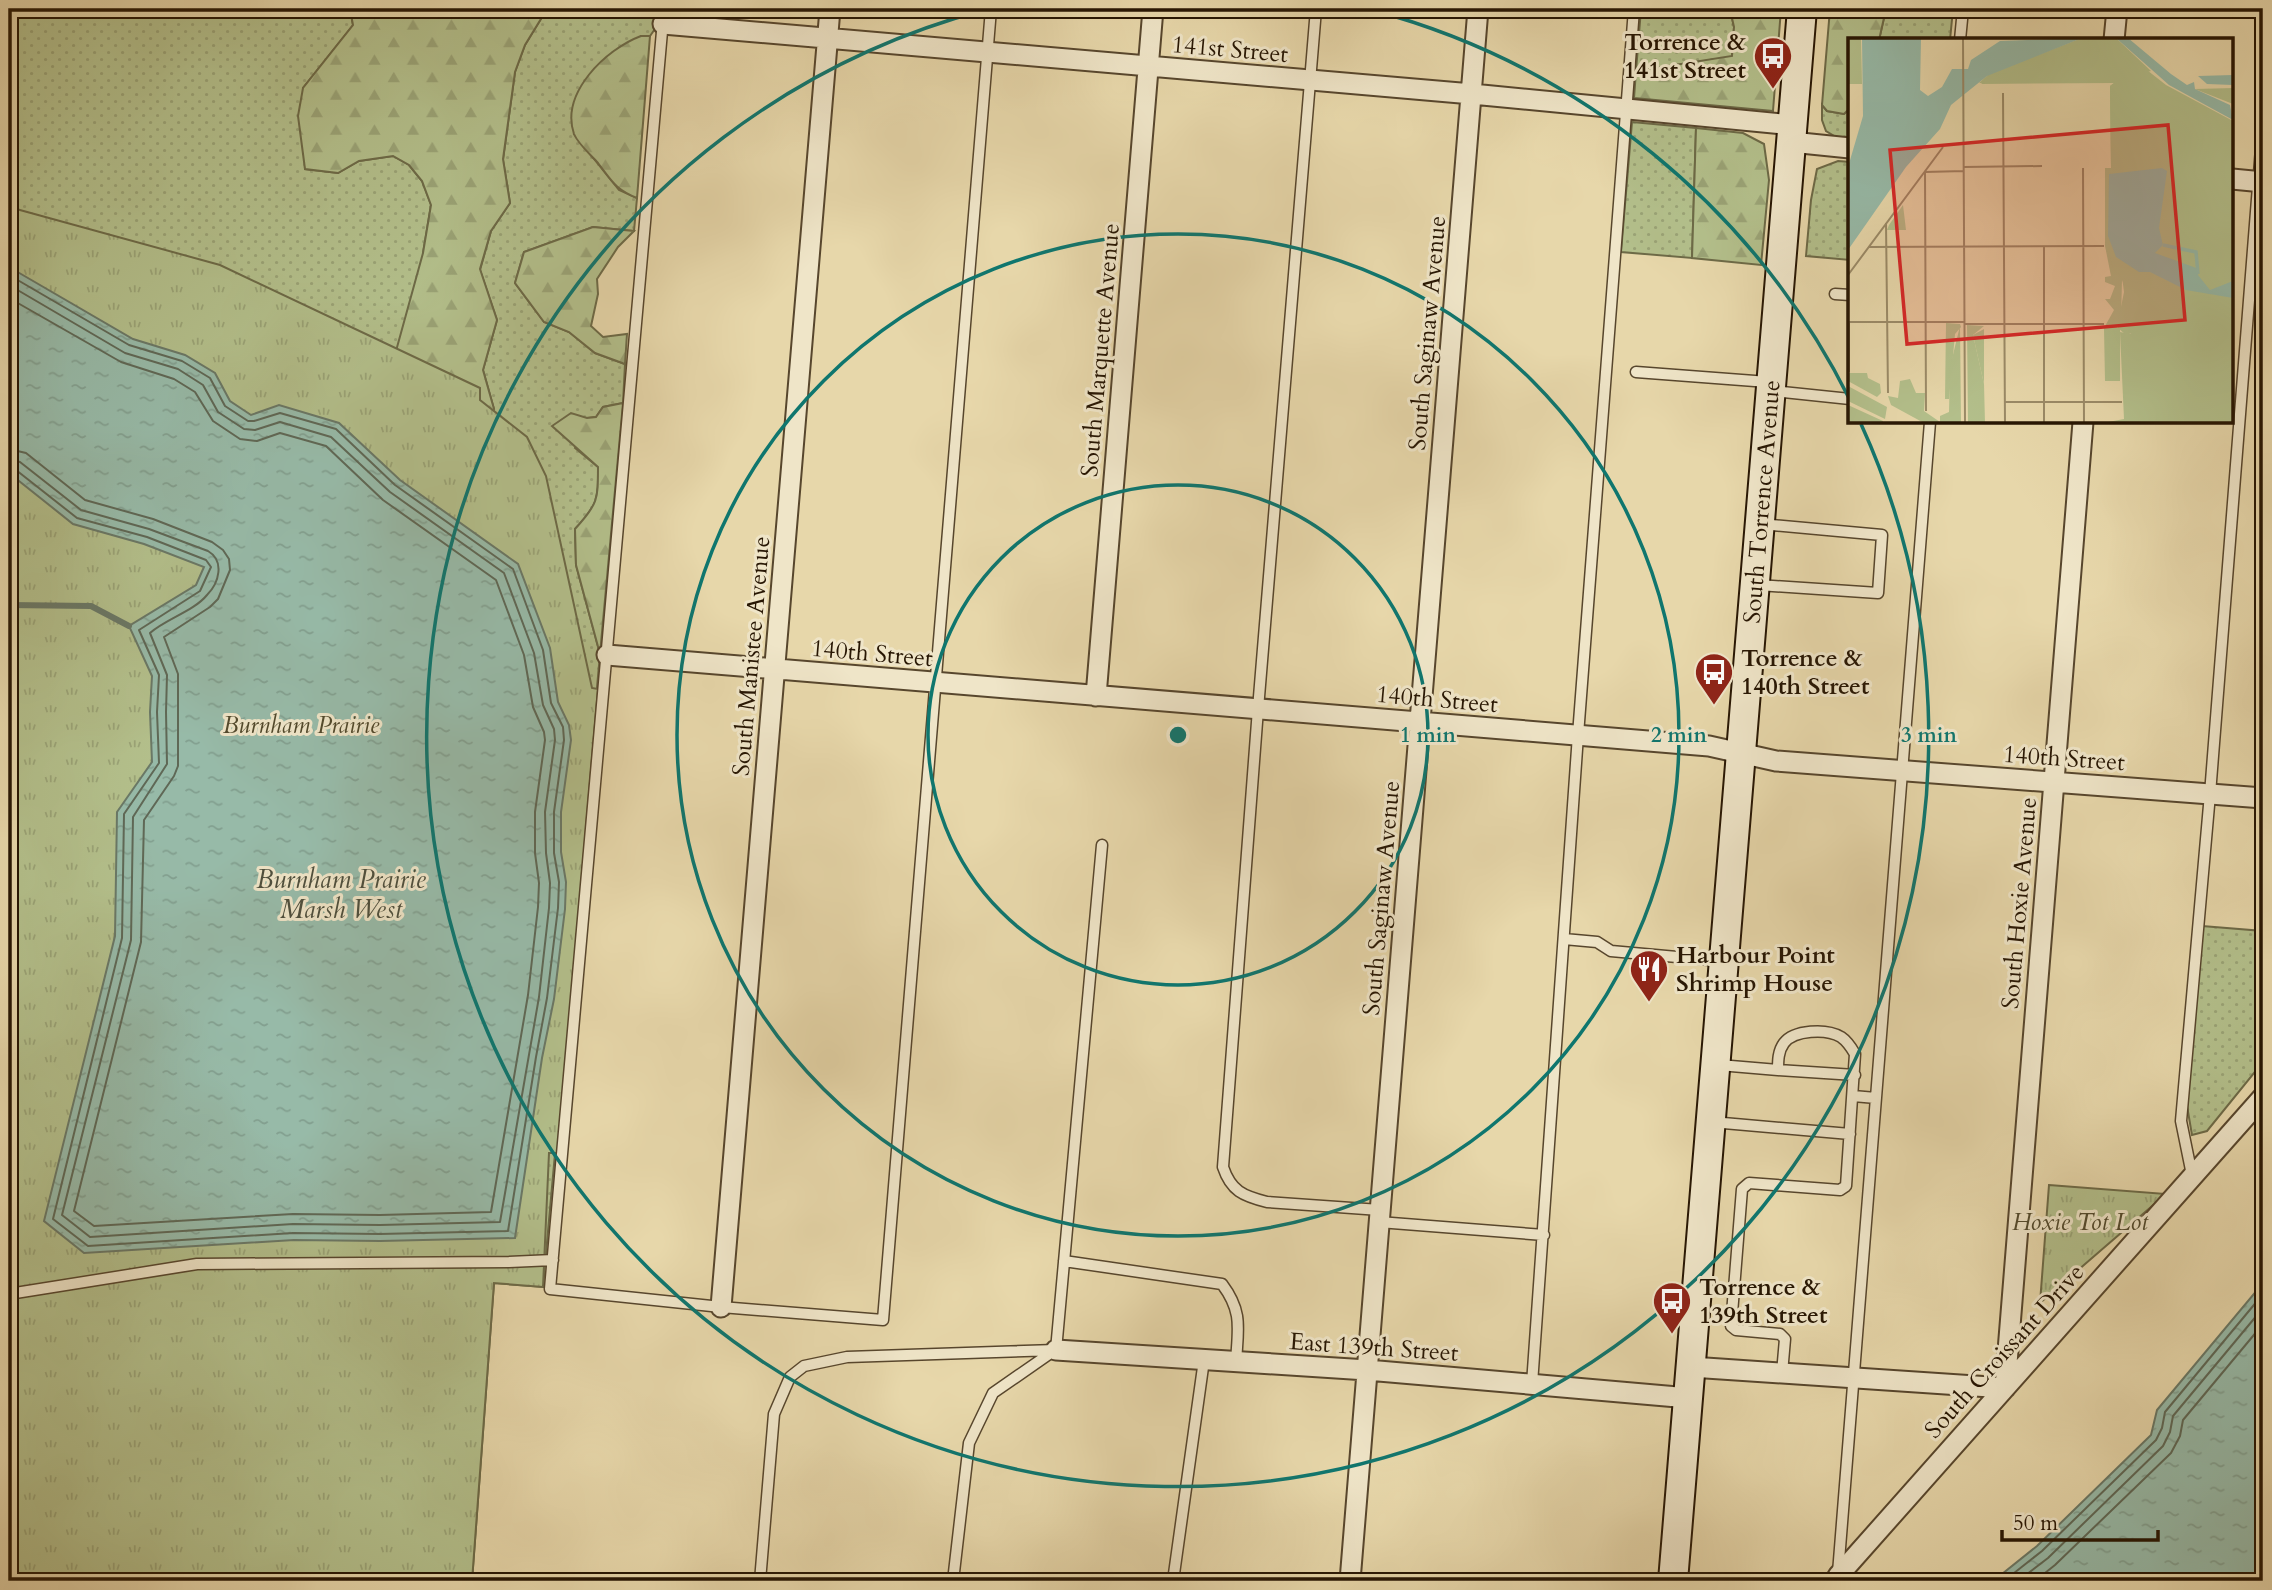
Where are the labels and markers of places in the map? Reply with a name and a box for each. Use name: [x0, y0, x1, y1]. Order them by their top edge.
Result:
place label: Torrence & 141st Street: [1624, 26, 1747, 87]
bus stop icon: Torrence & 141st Street: [1752, 35, 1794, 90]
place label: Torrence & 140th Street: [1741, 642, 1870, 703]
bus stop icon: Torrence & 140th Street: [1693, 651, 1735, 706]
centre of rings: [1166, 723, 1190, 747]
place label: Harbour Point Shrimp House: [1676, 939, 1835, 1000]
restaurant icon: Harbour Point Shrimp House: [1628, 948, 1670, 1003]
place label: Torrence & 139th Street: [1699, 1271, 1828, 1332]
bus stop icon: Torrence & 139th Street: [1651, 1280, 1693, 1335]

